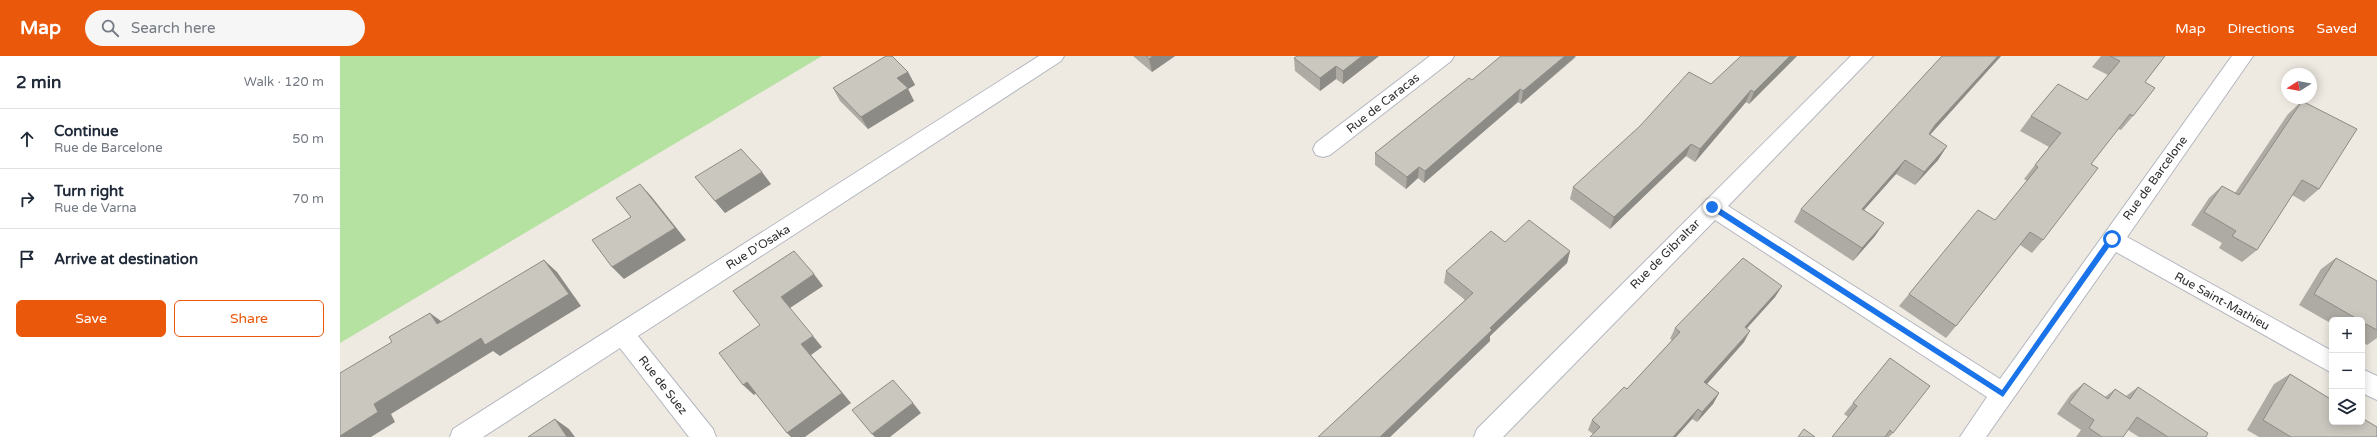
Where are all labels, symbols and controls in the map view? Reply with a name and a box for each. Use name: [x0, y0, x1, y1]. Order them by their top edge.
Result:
search box: [85, 10, 365, 46]
text: Map: [20, 17, 61, 39]
icon: search: [99, 17, 121, 39]
text: Search here: [131, 19, 215, 37]
text: Map: [2175, 20, 2206, 37]
text: Directions: [2228, 20, 2295, 37]
text: Saved: [2317, 20, 2357, 37]
north arrow: [2281, 68, 2317, 104]
street label: Rue de Caracas: [1344, 70, 1422, 136]
text: 2 min: [16, 72, 61, 93]
text: Walk · 120 m: [244, 74, 324, 90]
text: Continue: [54, 122, 118, 140]
icon: ahead: [16, 128, 38, 150]
text: 50 m: [292, 131, 324, 147]
street label: Rue de Barcelone: [2120, 133, 2190, 223]
text: Rue de Barcelone: [54, 140, 163, 156]
text: Turn right: [54, 182, 124, 200]
icon: right: [16, 188, 38, 210]
text: 70 m: [292, 191, 324, 207]
route end: [1703, 198, 1721, 216]
text: Rue de Varna: [54, 200, 137, 216]
street label: Rue de Gibraltar: [1627, 216, 1703, 292]
street label: Rue D'Osaka: [723, 222, 793, 272]
route start: [2103, 230, 2121, 248]
icon: arrive: [16, 248, 38, 270]
text: Arrive at destination: [54, 250, 198, 268]
street label: Rue Saint-Mathieu: [2172, 269, 2272, 333]
button: Save: [16, 300, 166, 337]
button: Share: [174, 300, 324, 337]
map controls: [2329, 317, 2365, 425]
button: +: [2329, 317, 2365, 353]
street label: Rue de Suez: [636, 353, 690, 417]
button: −: [2329, 353, 2365, 389]
button: layers: [2329, 389, 2365, 425]

